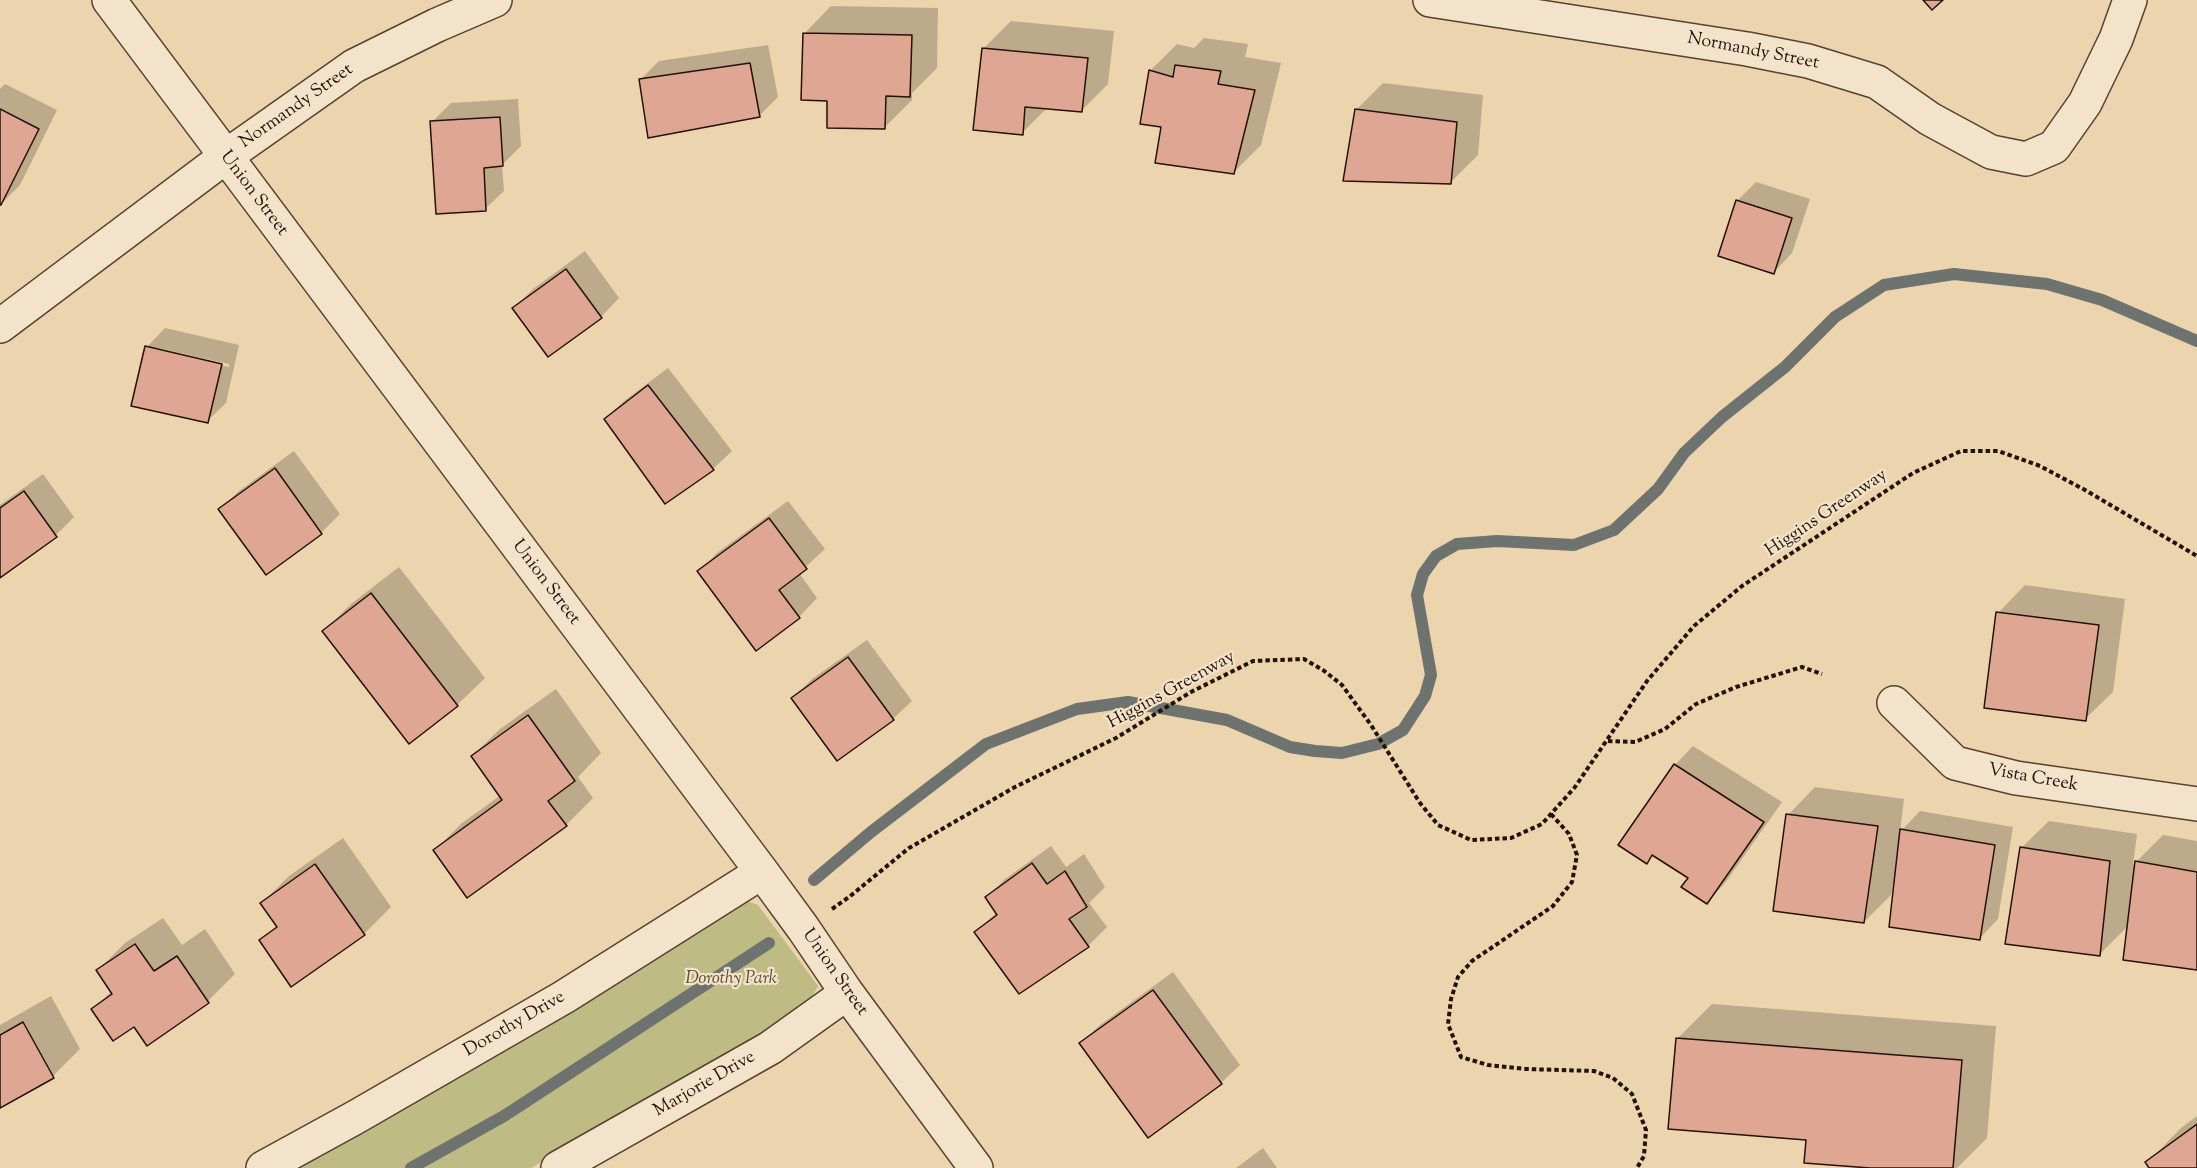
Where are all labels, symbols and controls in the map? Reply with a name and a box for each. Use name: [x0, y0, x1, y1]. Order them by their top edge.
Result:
street label: Normandy Street: [1685, 29, 1821, 75]
street label: Normandy Street: [236, 60, 358, 154]
street label: Union Street: [214, 147, 292, 241]
street label: Higgins Greenway: [1762, 465, 1892, 563]
street label: Union Street: [506, 536, 584, 630]
street label: Higgins Greenway: [1105, 647, 1239, 735]
street label: Vista Creek: [1986, 760, 2080, 798]
street label: Union Street: [796, 925, 872, 1021]
park label: Dorothy Park: [685, 969, 777, 991]
street label: Dorothy Drive: [461, 987, 569, 1063]
street label: Marjorie Drive: [650, 1047, 760, 1123]

